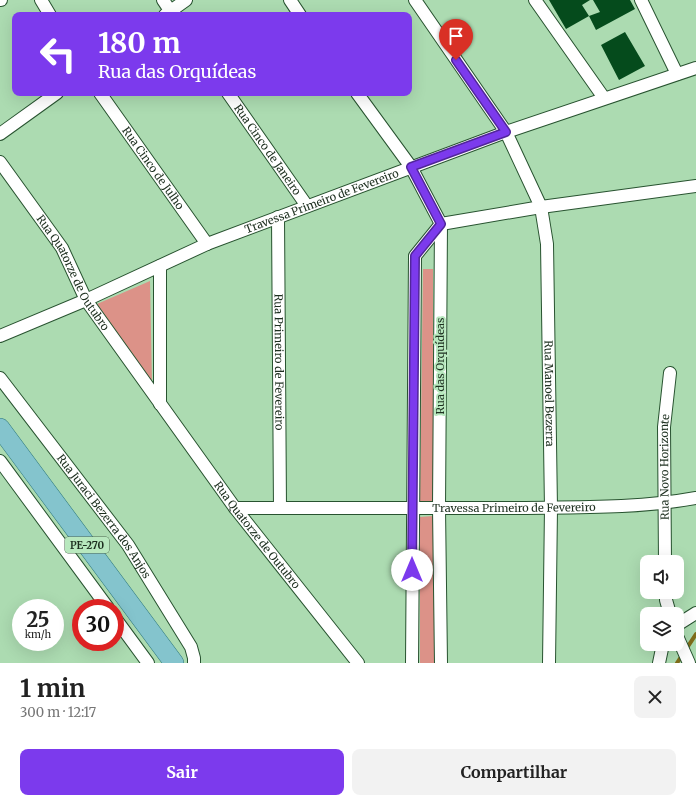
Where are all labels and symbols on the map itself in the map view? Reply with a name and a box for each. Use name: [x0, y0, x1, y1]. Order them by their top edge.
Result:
pin: [439, 19, 473, 60]
street label: Rua Cinco de Janeiro: [231, 101, 304, 198]
street label: Rua Cinco de Julho: [119, 124, 188, 213]
street label: Travessa Primeiro de Fevereiro: [243, 166, 401, 236]
street label: Rua Quatorze de Outubro: [33, 212, 113, 334]
street label: Rua Primeiro de Fevereiro: [272, 294, 286, 431]
street label: Rua das Orquídeas: [433, 318, 447, 414]
street label: Rua Manoel Bezerra: [541, 340, 557, 447]
street label: Rua Novo Horizonte: [657, 413, 672, 520]
street label: Rua Juraci Bezerra dos Anjos: [54, 451, 154, 581]
street label: Rua Quatorze de Outubro: [211, 479, 304, 592]
street label: Travessa Primeiro de Fevereiro: [432, 500, 596, 515]
road number: PE-270: [65, 537, 109, 553]
position arrow: [391, 549, 433, 591]
speed limit sign: 30: [72, 599, 124, 651]

